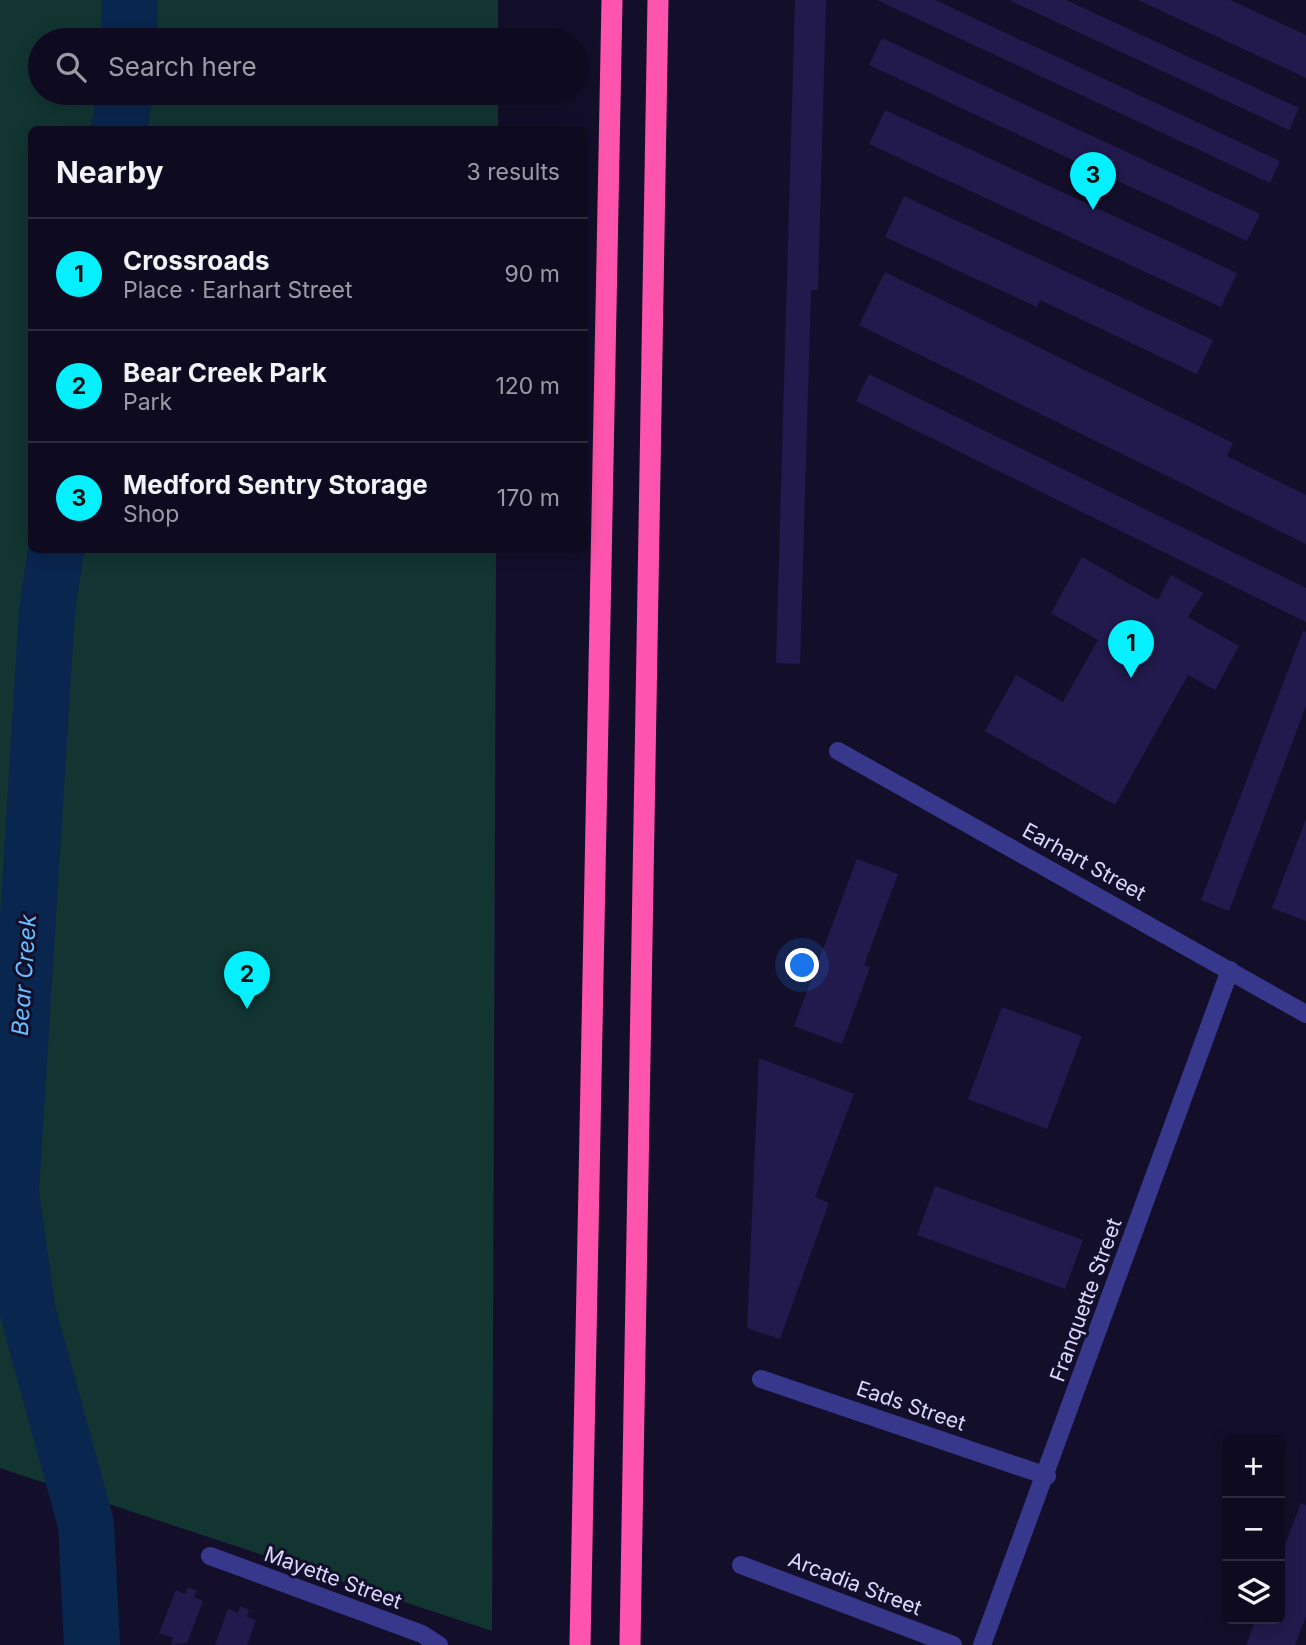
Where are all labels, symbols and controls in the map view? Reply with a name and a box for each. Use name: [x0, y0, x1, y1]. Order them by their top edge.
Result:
search box: [28, 28, 588, 105]
icon: search: [52, 48, 90, 86]
text: Search here: [108, 51, 257, 82]
pin: 3: [1070, 152, 1116, 210]
text: Nearby: [56, 154, 164, 190]
text: 3 results: [467, 158, 560, 186]
text: Crossroads: [123, 245, 269, 276]
text: 1: [74, 260, 84, 288]
text: 90 m: [505, 260, 560, 288]
text: Place · Earhart Street: [123, 276, 352, 304]
text: Bear Creek Park: [123, 357, 327, 388]
text: 2: [72, 372, 86, 400]
text: 120 m: [495, 372, 560, 400]
text: Park: [123, 388, 172, 416]
text: Medford Sentry Storage: [123, 469, 428, 500]
text: 3: [72, 484, 86, 512]
text: 170 m: [497, 484, 560, 512]
text: Shop: [123, 500, 179, 528]
pin: 1: [1108, 620, 1154, 678]
street label: Earhart Street: [1018, 817, 1150, 906]
water label: Bear Creek: [6, 913, 42, 1037]
your location: [785, 948, 819, 982]
pin: 2: [224, 951, 270, 1009]
street label: Franquette Street: [1044, 1215, 1127, 1385]
street label: Eads Street: [853, 1375, 969, 1436]
map controls: [1222, 1435, 1285, 1624]
button: +: [1222, 1435, 1285, 1498]
button: −: [1222, 1498, 1285, 1561]
street label: Mayette Street: [261, 1541, 405, 1614]
street label: Arcadia Street: [785, 1547, 926, 1621]
button: layers: [1222, 1561, 1285, 1624]

